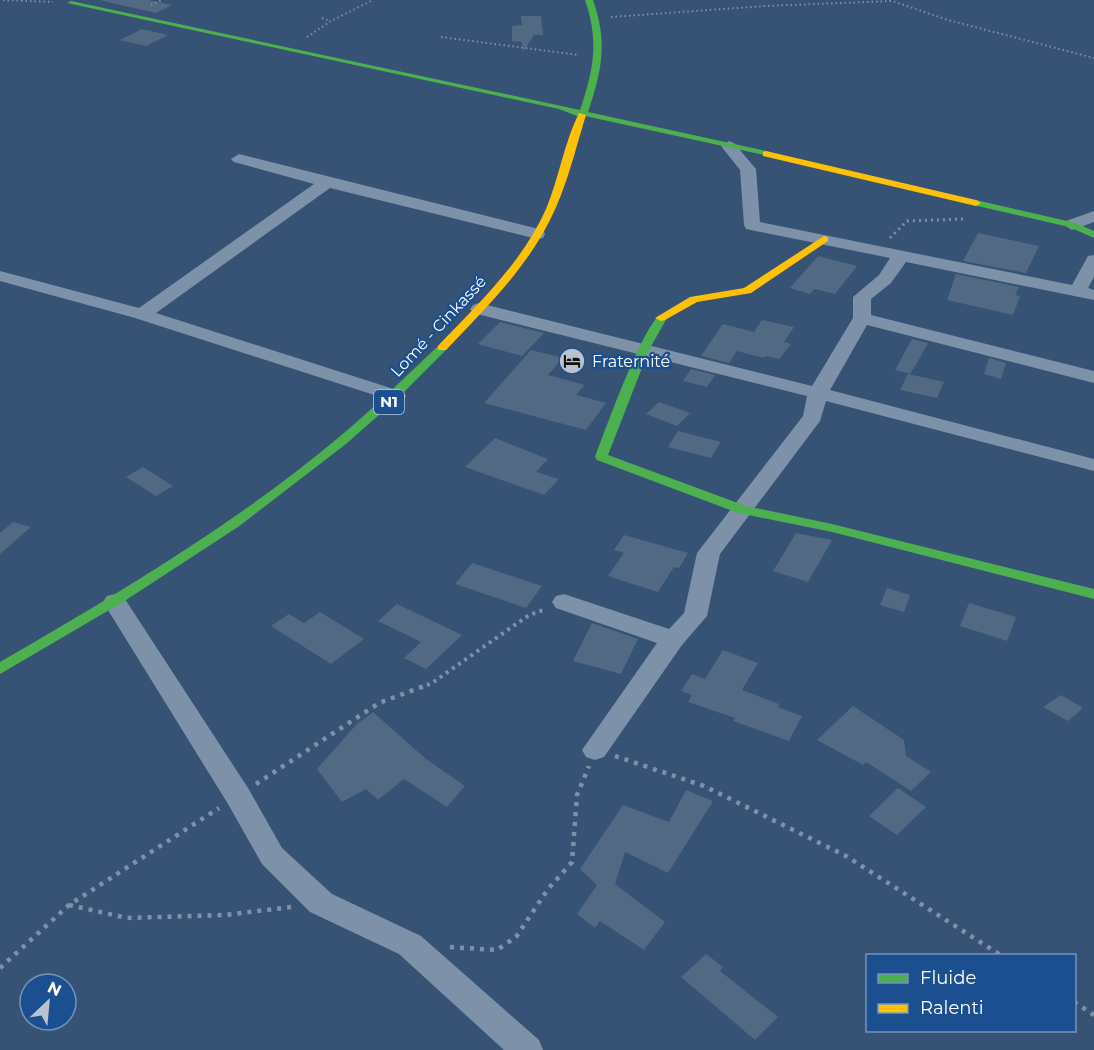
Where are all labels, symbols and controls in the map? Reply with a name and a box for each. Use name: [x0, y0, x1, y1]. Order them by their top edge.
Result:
street label: Lomé - Cinkassé: [387, 272, 490, 381]
hotel icon: Fraternité: [557, 346, 587, 376]
place label: Fraternité: [592, 352, 670, 371]
road number: N1: [374, 390, 404, 414]
legend: [866, 954, 1076, 1032]
text: Fluide: [920, 967, 976, 989]
north arrow: [18, 972, 78, 1032]
text: N: [44, 978, 64, 1000]
text: Ralenti: [920, 997, 984, 1019]

